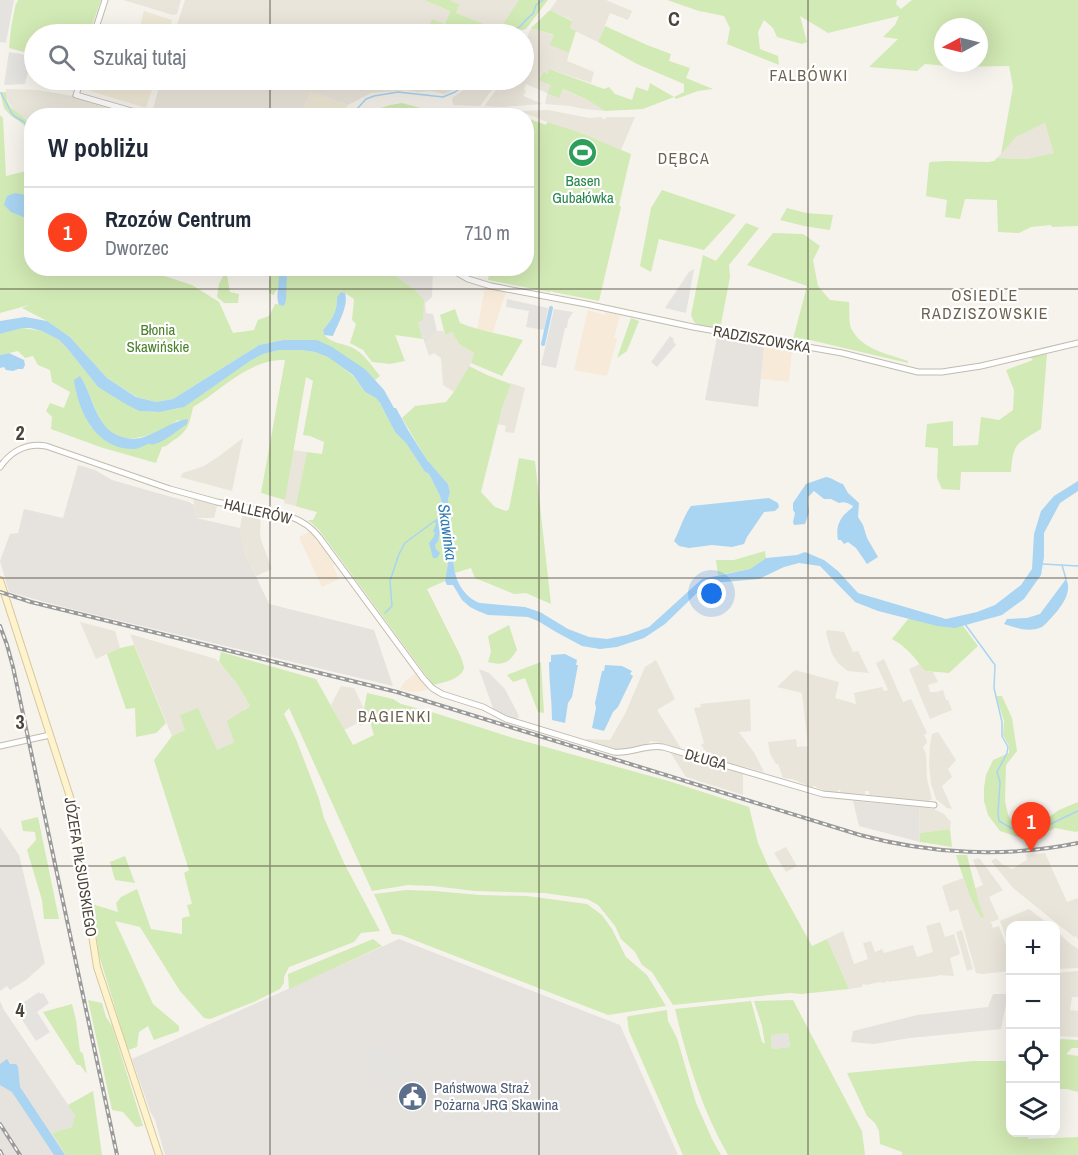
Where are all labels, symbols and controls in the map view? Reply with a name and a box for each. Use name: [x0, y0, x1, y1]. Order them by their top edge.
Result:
text: C: [668, 5, 680, 32]
north arrow: [934, 18, 988, 72]
search box: [24, 24, 534, 90]
icon: search: [45, 41, 78, 74]
text: Szukaj tutaj: [93, 42, 186, 72]
district label: FALBÓWKI: [769, 64, 849, 86]
text: W pobliżu: [48, 130, 149, 165]
sports icon: Basen Gubałówka: [567, 137, 599, 169]
district label: DĘBCA: [658, 147, 710, 169]
place label: Basen Gubałówka: [552, 170, 614, 208]
text: Rzozów Centrum: [105, 204, 251, 234]
text: 1: [63, 219, 72, 246]
text: 710 m: [464, 219, 510, 246]
text: Dworzec: [105, 234, 169, 261]
district label: OSIEDLE RADZISZOWSKIE: [921, 284, 1049, 324]
park label: Błonia Skawińskie: [127, 319, 190, 357]
street label: RADZISZOWSKA: [712, 320, 813, 358]
text: 2: [15, 419, 25, 446]
street label: HALLERÓW: [222, 493, 294, 529]
water label: Skawinka: [433, 502, 463, 562]
your location: [697, 579, 726, 608]
district label: BAGIENKI: [358, 705, 432, 727]
text: 3: [15, 708, 25, 735]
street label: DŁUGA: [683, 743, 730, 775]
street label: JÓZEFA PIŁSUDSKIEGO: [60, 796, 102, 938]
pin: 1: [1012, 802, 1050, 852]
map controls: [1006, 921, 1060, 1137]
button: +: [1006, 921, 1060, 975]
button: −: [1006, 975, 1060, 1029]
text: 4: [15, 996, 25, 1023]
button: locate: [1006, 1029, 1060, 1083]
place label: Państwowa Straż Pożarna JRG Skawina: [434, 1077, 559, 1115]
public building icon: Państwowa Straż Pożarna JRG Skawina: [397, 1080, 429, 1112]
button: layers: [1006, 1083, 1060, 1137]

